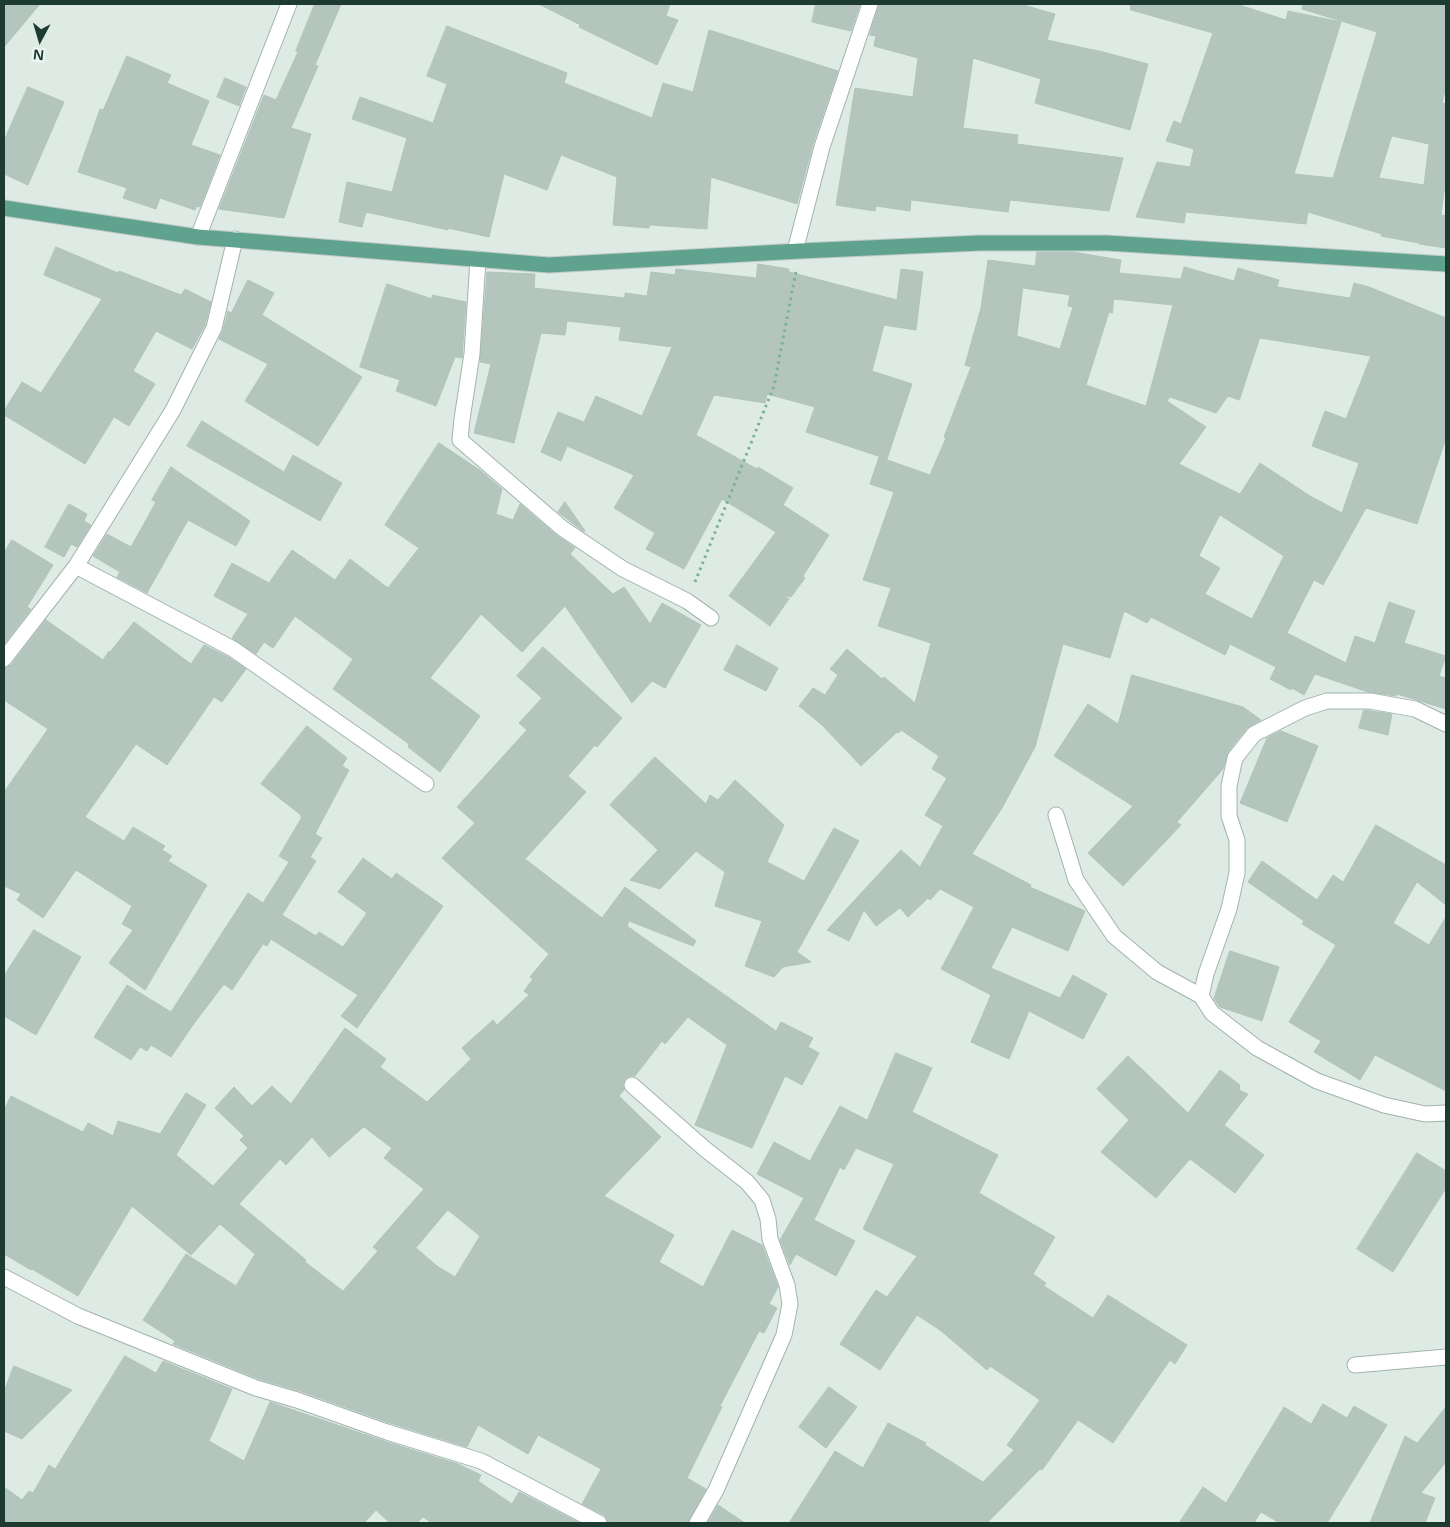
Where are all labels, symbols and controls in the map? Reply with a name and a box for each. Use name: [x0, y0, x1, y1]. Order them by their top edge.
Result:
north arrow: [15, 15, 65, 65]
text: N: [32, 45, 45, 65]

